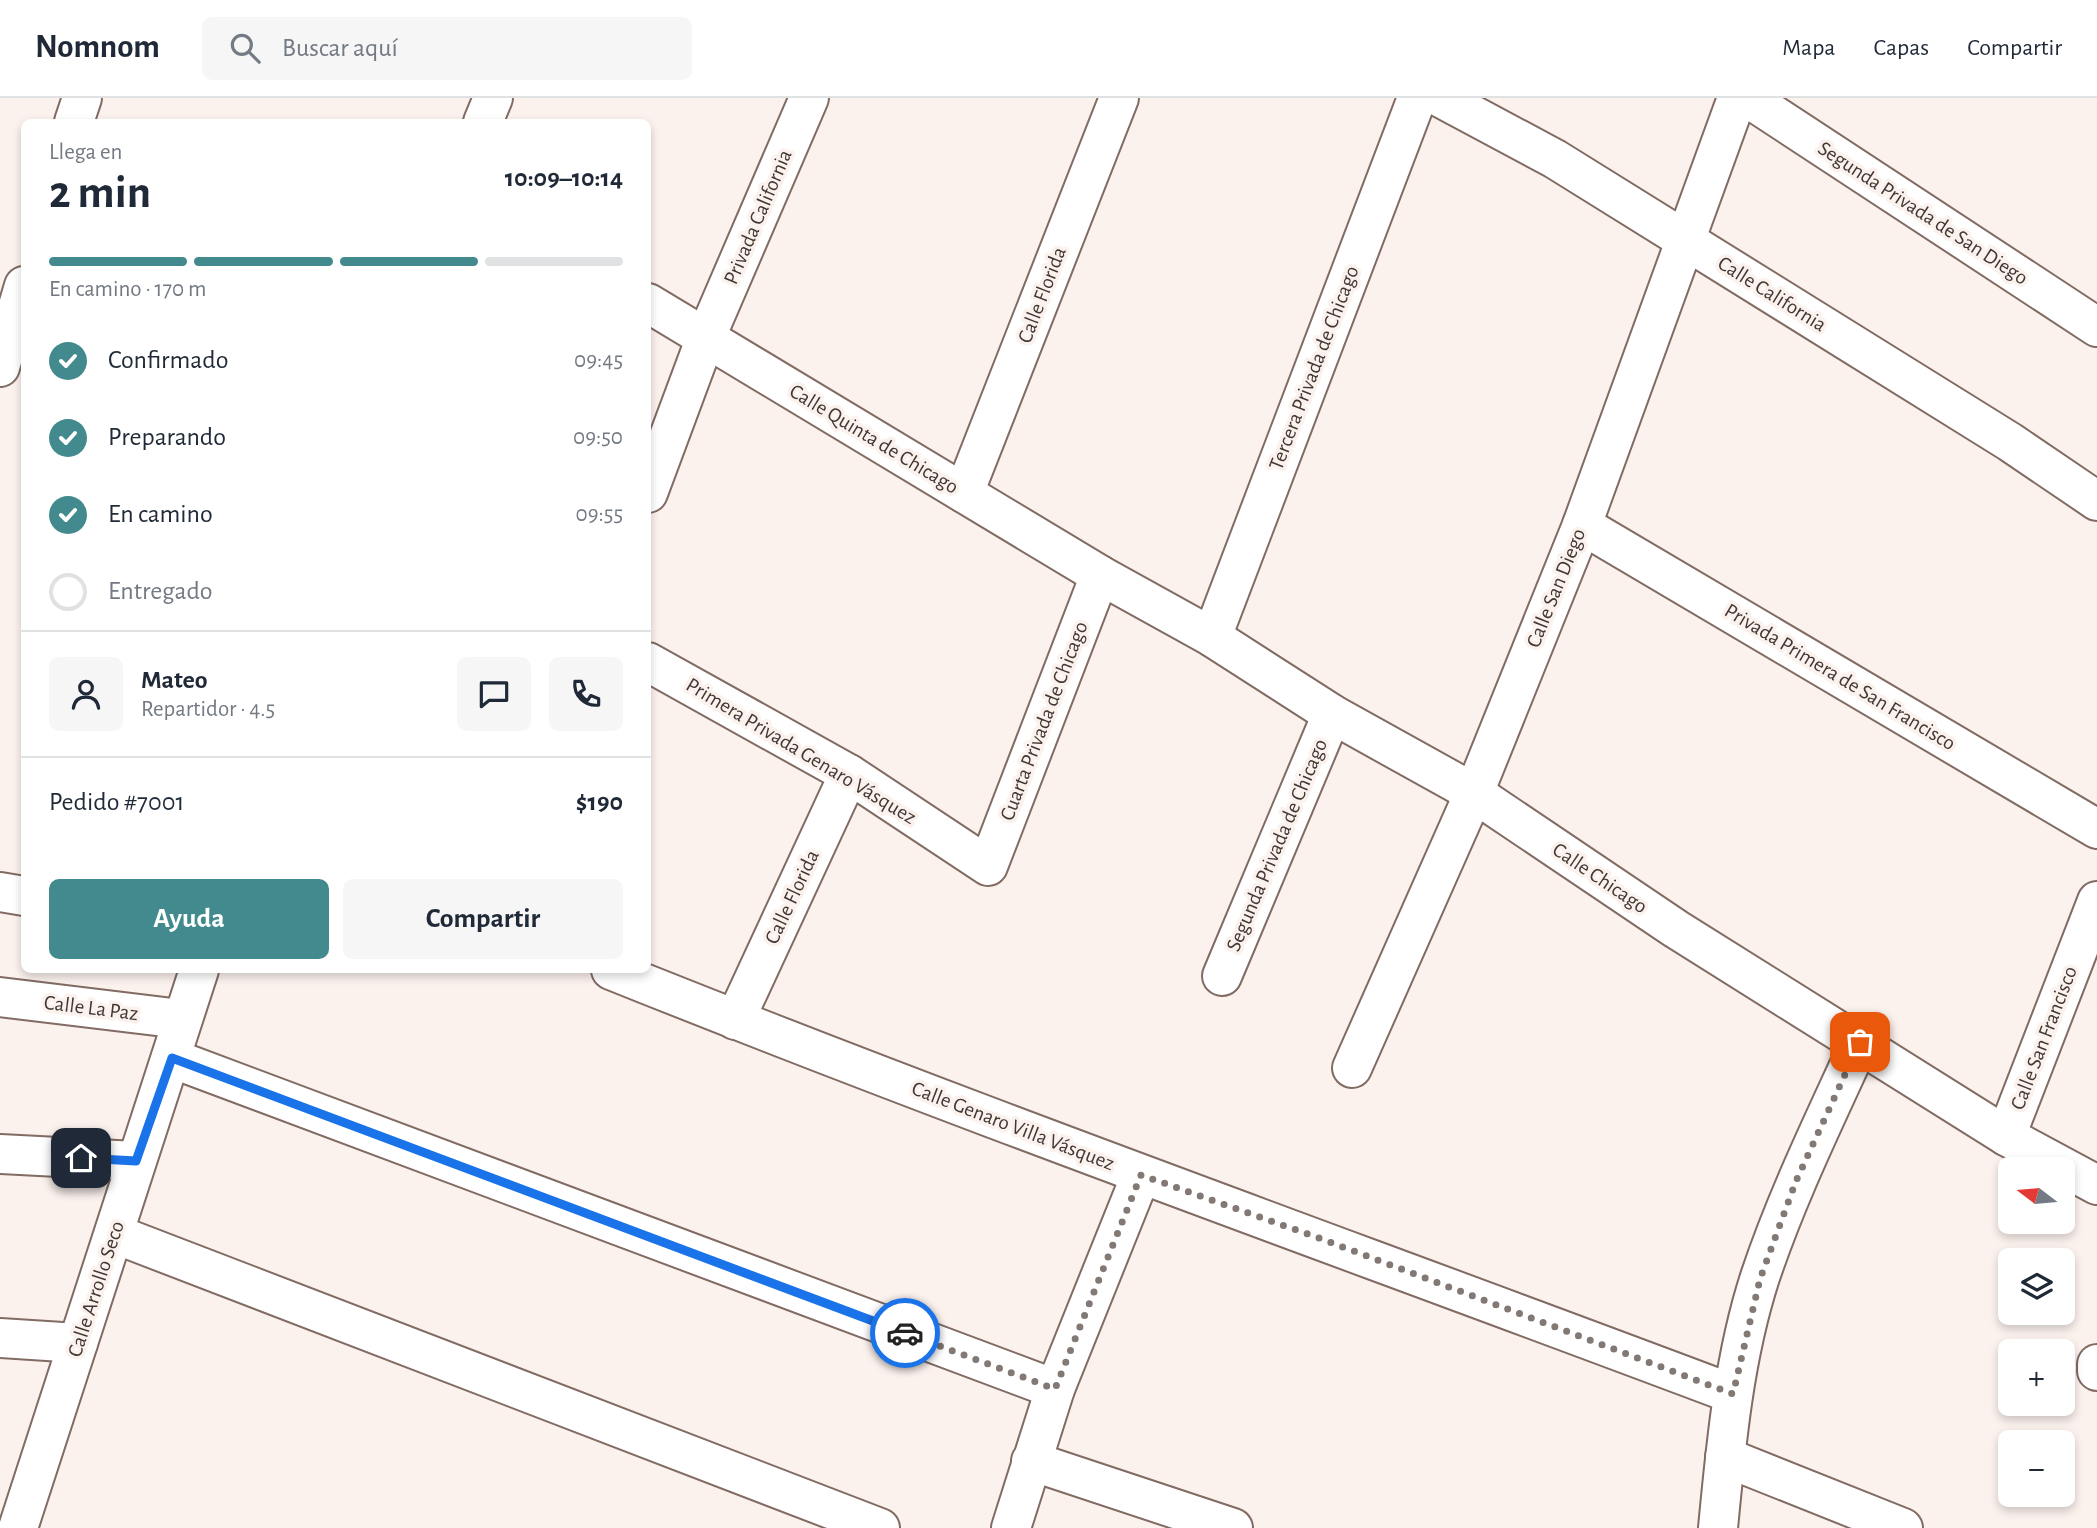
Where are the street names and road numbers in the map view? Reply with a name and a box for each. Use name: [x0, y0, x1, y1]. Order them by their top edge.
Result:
street label: Segunda Privada de San Diego: [1814, 137, 2032, 289]
street label: Privada California: [720, 146, 796, 287]
street label: Calle Florida: [1014, 244, 1070, 346]
street label: Calle California: [1714, 252, 1830, 336]
street label: Tercera Privada de Chicago: [1265, 263, 1363, 473]
street label: Calle Quinta de Chicago: [786, 380, 962, 498]
street label: Calle San Diego: [1523, 526, 1589, 650]
street label: Privada Primera de San Francisco: [1721, 600, 1959, 754]
street label: Cuarta Privada de Chicago: [996, 619, 1092, 823]
street label: Primera Privada Genaro Vásquez: [682, 674, 920, 828]
street label: Segunda Privada de Chicago: [1223, 736, 1331, 954]
street label: Calle Chicago: [1549, 839, 1651, 917]
street label: Calle Florida: [761, 847, 823, 947]
street label: Calle San Francisco: [2007, 963, 2081, 1113]
street label: Calle La Paz: [43, 992, 139, 1024]
street label: Calle Genaro Villa Vásquez: [909, 1078, 1117, 1174]
street label: Calle Arrollo Seco: [64, 1218, 128, 1360]

